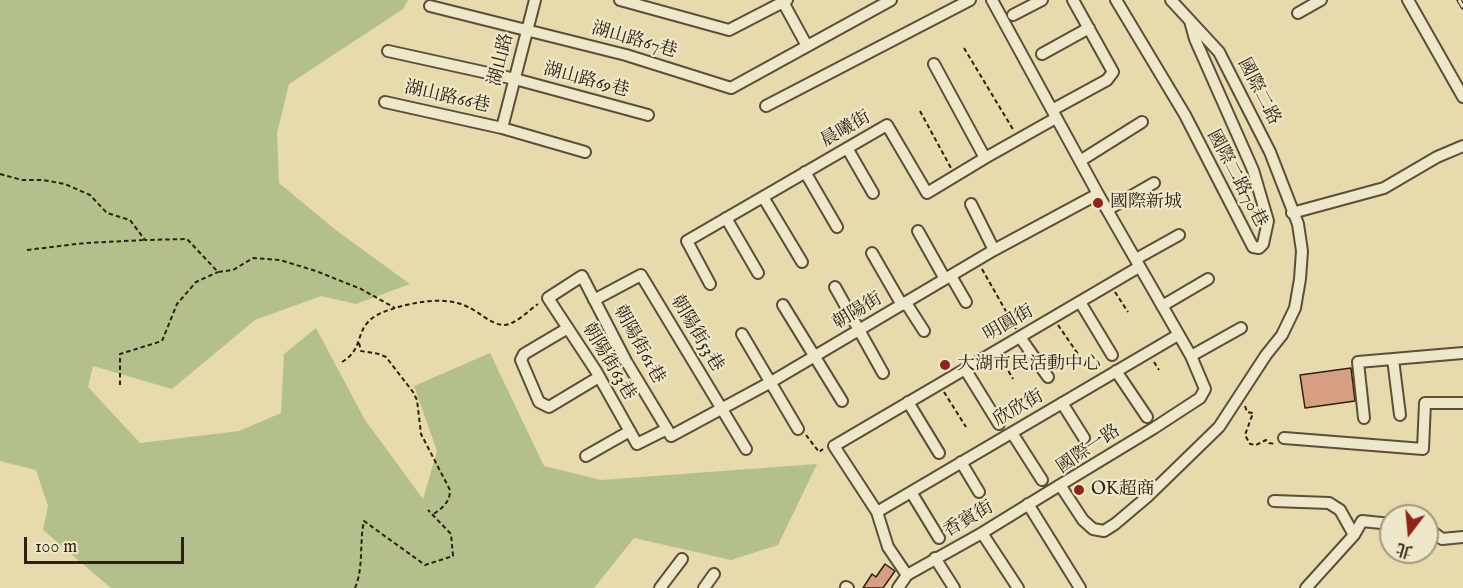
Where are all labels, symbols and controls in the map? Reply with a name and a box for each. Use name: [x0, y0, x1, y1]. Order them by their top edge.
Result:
street label: 湖山路67巷: [589, 18, 679, 64]
street label: 湖山路: [485, 31, 519, 89]
street label: 國際二路: [1232, 55, 1284, 129]
street label: 湖山路69巷: [541, 59, 631, 103]
street label: 湖山路66巷: [402, 78, 492, 118]
street label: 晨曦街: [817, 107, 875, 153]
street label: 國際二路70巷: [1201, 127, 1271, 231]
place label: 國際新城: [1110, 192, 1182, 214]
marker: 國際新城: [1091, 196, 1105, 210]
street label: 朝陽街: [829, 289, 887, 335]
street label: 朝陽街53巷: [665, 292, 727, 376]
street label: 明圓街: [980, 301, 1038, 347]
street label: 朝陽街61巷: [608, 302, 668, 388]
street label: 朝陽街63巷: [577, 319, 639, 405]
place label: 大湖市民活動中心: [957, 354, 1101, 376]
marker: 大湖市民活動中心: [938, 358, 952, 372]
street label: 欣欣街: [990, 386, 1048, 432]
street label: 國際一路: [1053, 421, 1125, 479]
place label: OK超商: [1091, 479, 1155, 501]
marker: OK超商: [1072, 483, 1086, 497]
street label: 香賓街: [940, 497, 998, 543]
north arrow: [1379, 504, 1439, 564]
scale bar: [27, 525, 188, 563]
text: 100 m: [35, 536, 77, 559]
text: 北: [1394, 538, 1415, 561]

